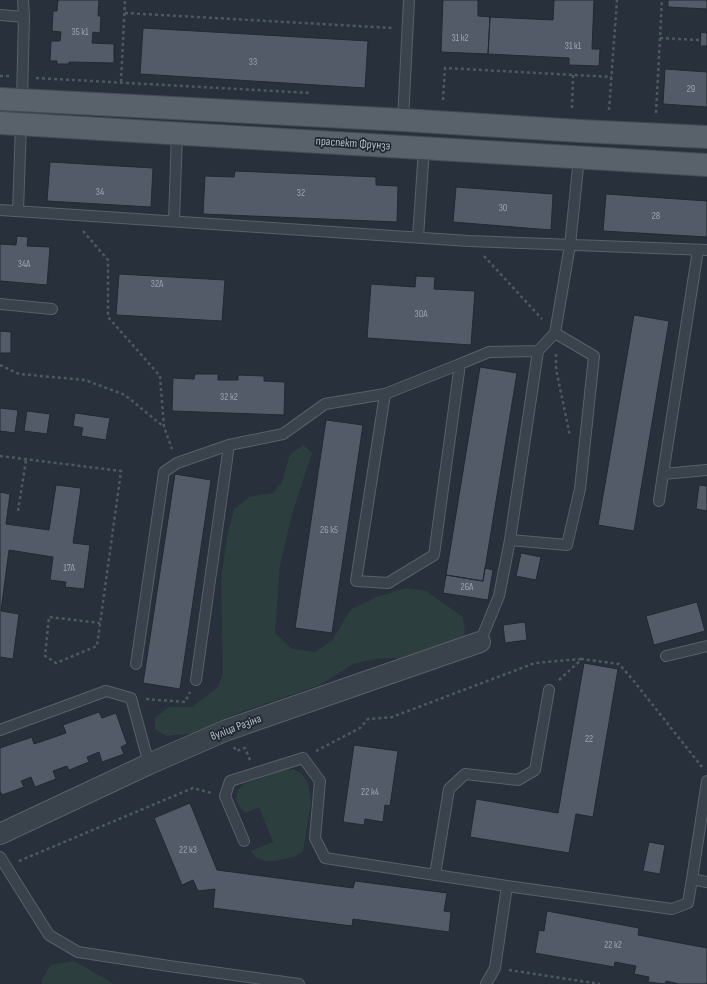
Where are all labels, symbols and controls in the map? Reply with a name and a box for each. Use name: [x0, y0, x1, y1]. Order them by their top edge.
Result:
house number: 35 к1: [71, 26, 89, 38]
house number: 31 к2: [451, 32, 469, 44]
house number: 31 к1: [565, 40, 581, 52]
house number: 33: [249, 56, 257, 68]
house number: 29: [687, 83, 695, 95]
street label: праспект Фрунзэ: [315, 134, 391, 154]
house number: 34: [96, 186, 104, 198]
house number: 32: [297, 187, 305, 199]
house number: 30: [499, 202, 507, 214]
house number: 28: [652, 210, 660, 222]
house number: 34А: [18, 258, 30, 270]
house number: 32А: [151, 278, 163, 290]
house number: 30А: [415, 308, 427, 320]
house number: 32 к2: [220, 391, 238, 403]
house number: 26 к5: [320, 524, 338, 536]
house number: 17А: [63, 562, 75, 574]
house number: 26А: [461, 581, 473, 593]
street label: вуліца Разіна: [209, 712, 263, 744]
house number: 22: [585, 733, 593, 745]
house number: 22 к4: [361, 786, 379, 798]
house number: 22 к3: [179, 844, 197, 856]
house number: 22 к2: [604, 939, 622, 951]

